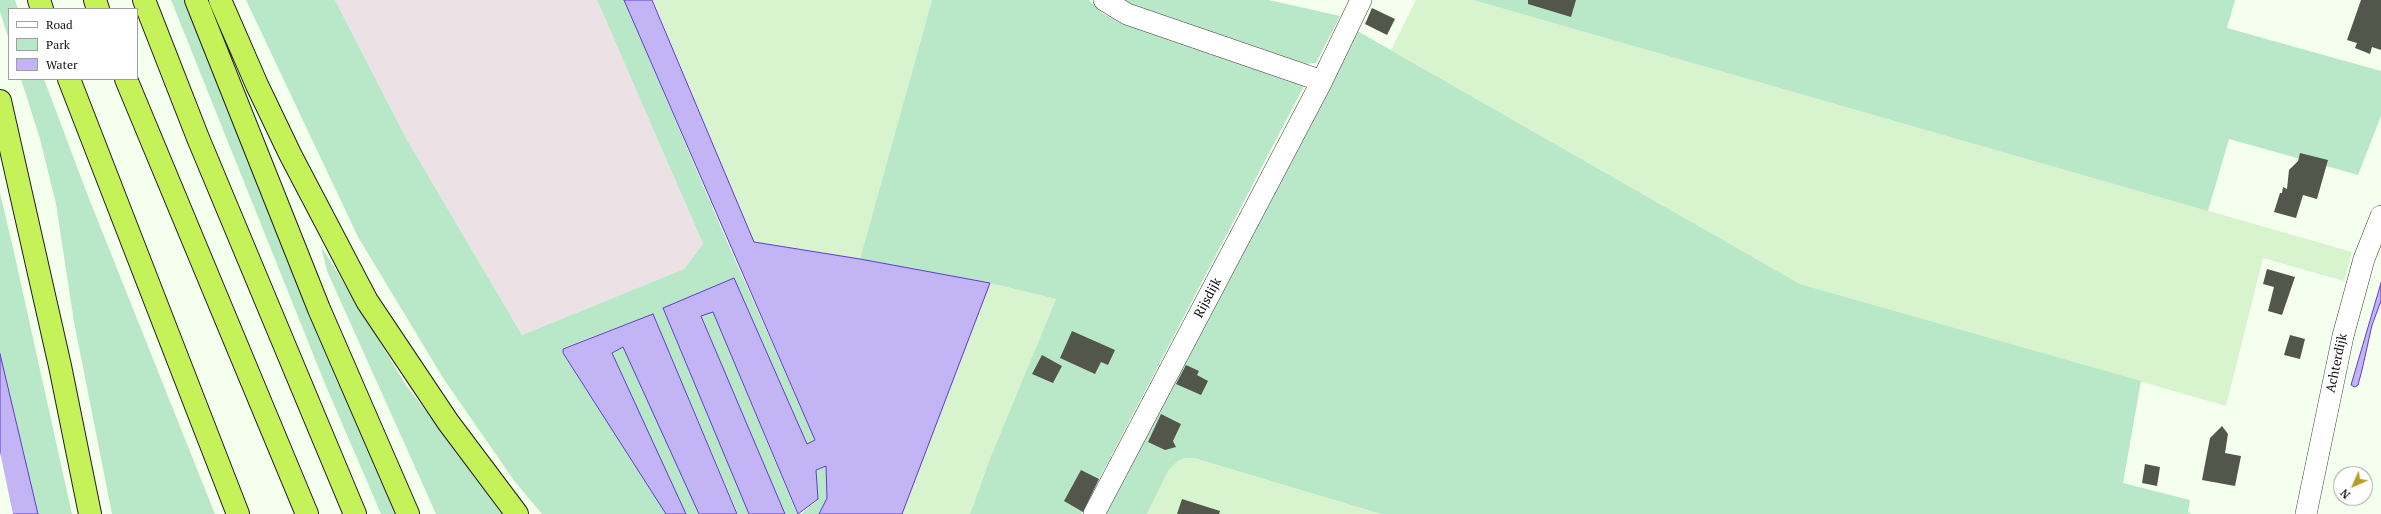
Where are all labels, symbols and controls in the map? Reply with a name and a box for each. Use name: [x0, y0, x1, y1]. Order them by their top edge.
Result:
legend: [8, 8, 138, 80]
text: Road: [46, 17, 73, 32]
text: Park: [46, 37, 70, 52]
text: Water: [46, 57, 78, 72]
street label: Rijsdijk: [1191, 275, 1225, 321]
street label: Achterdijk: [2323, 332, 2351, 394]
north arrow: [2333, 466, 2373, 506]
text: N: [2337, 486, 2353, 502]

